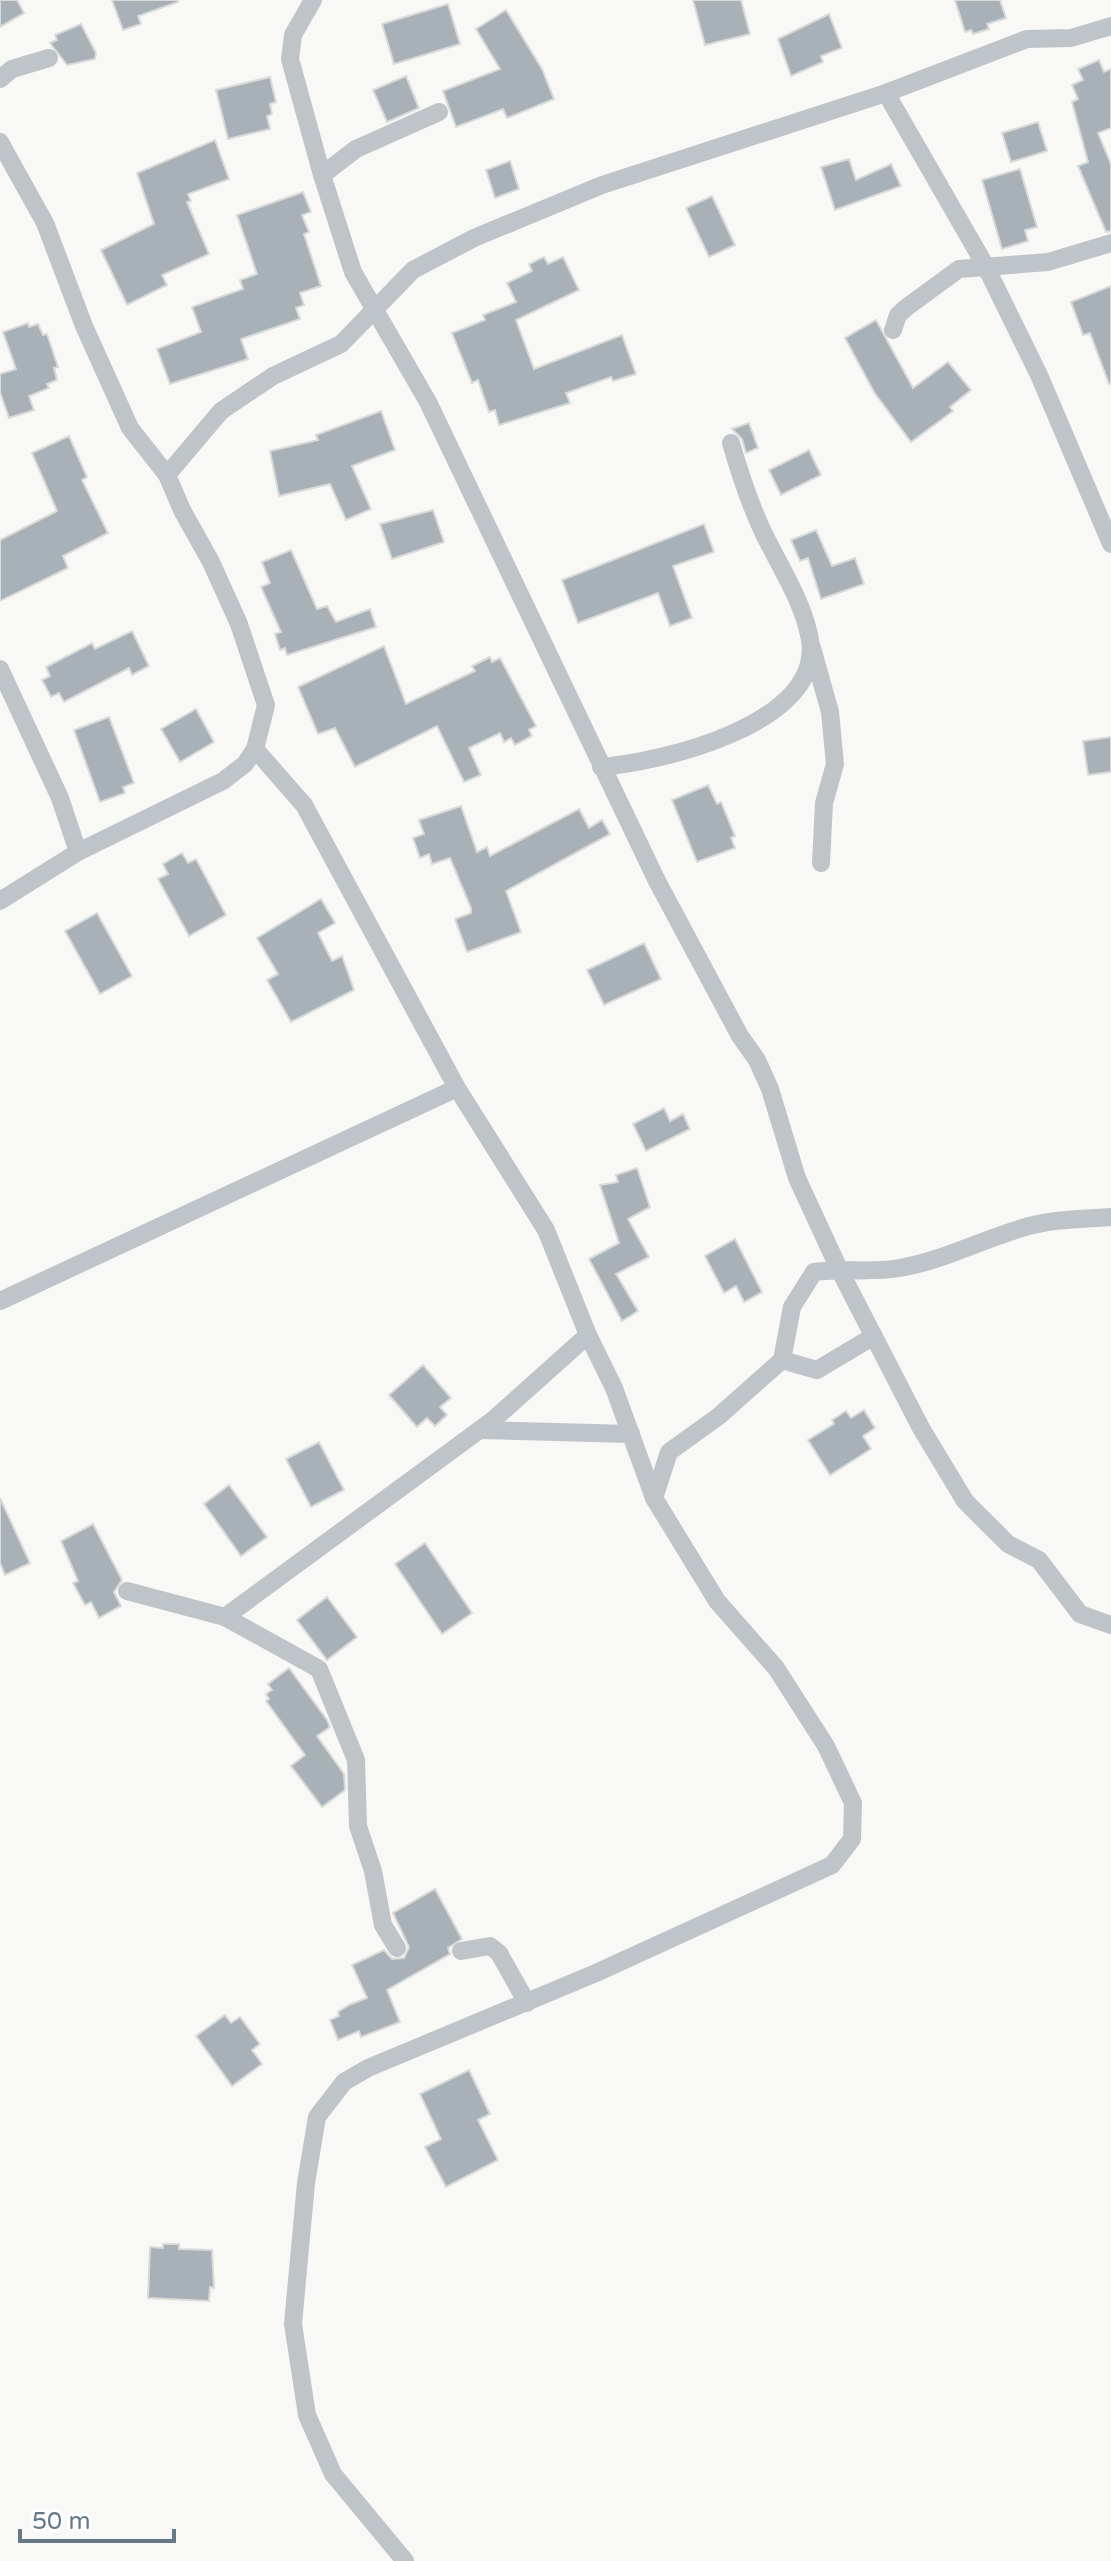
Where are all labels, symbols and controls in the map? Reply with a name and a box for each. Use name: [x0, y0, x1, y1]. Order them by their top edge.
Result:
scale bar: [20, 2493, 174, 2543]
text: 50 m: [32, 2507, 90, 2536]

